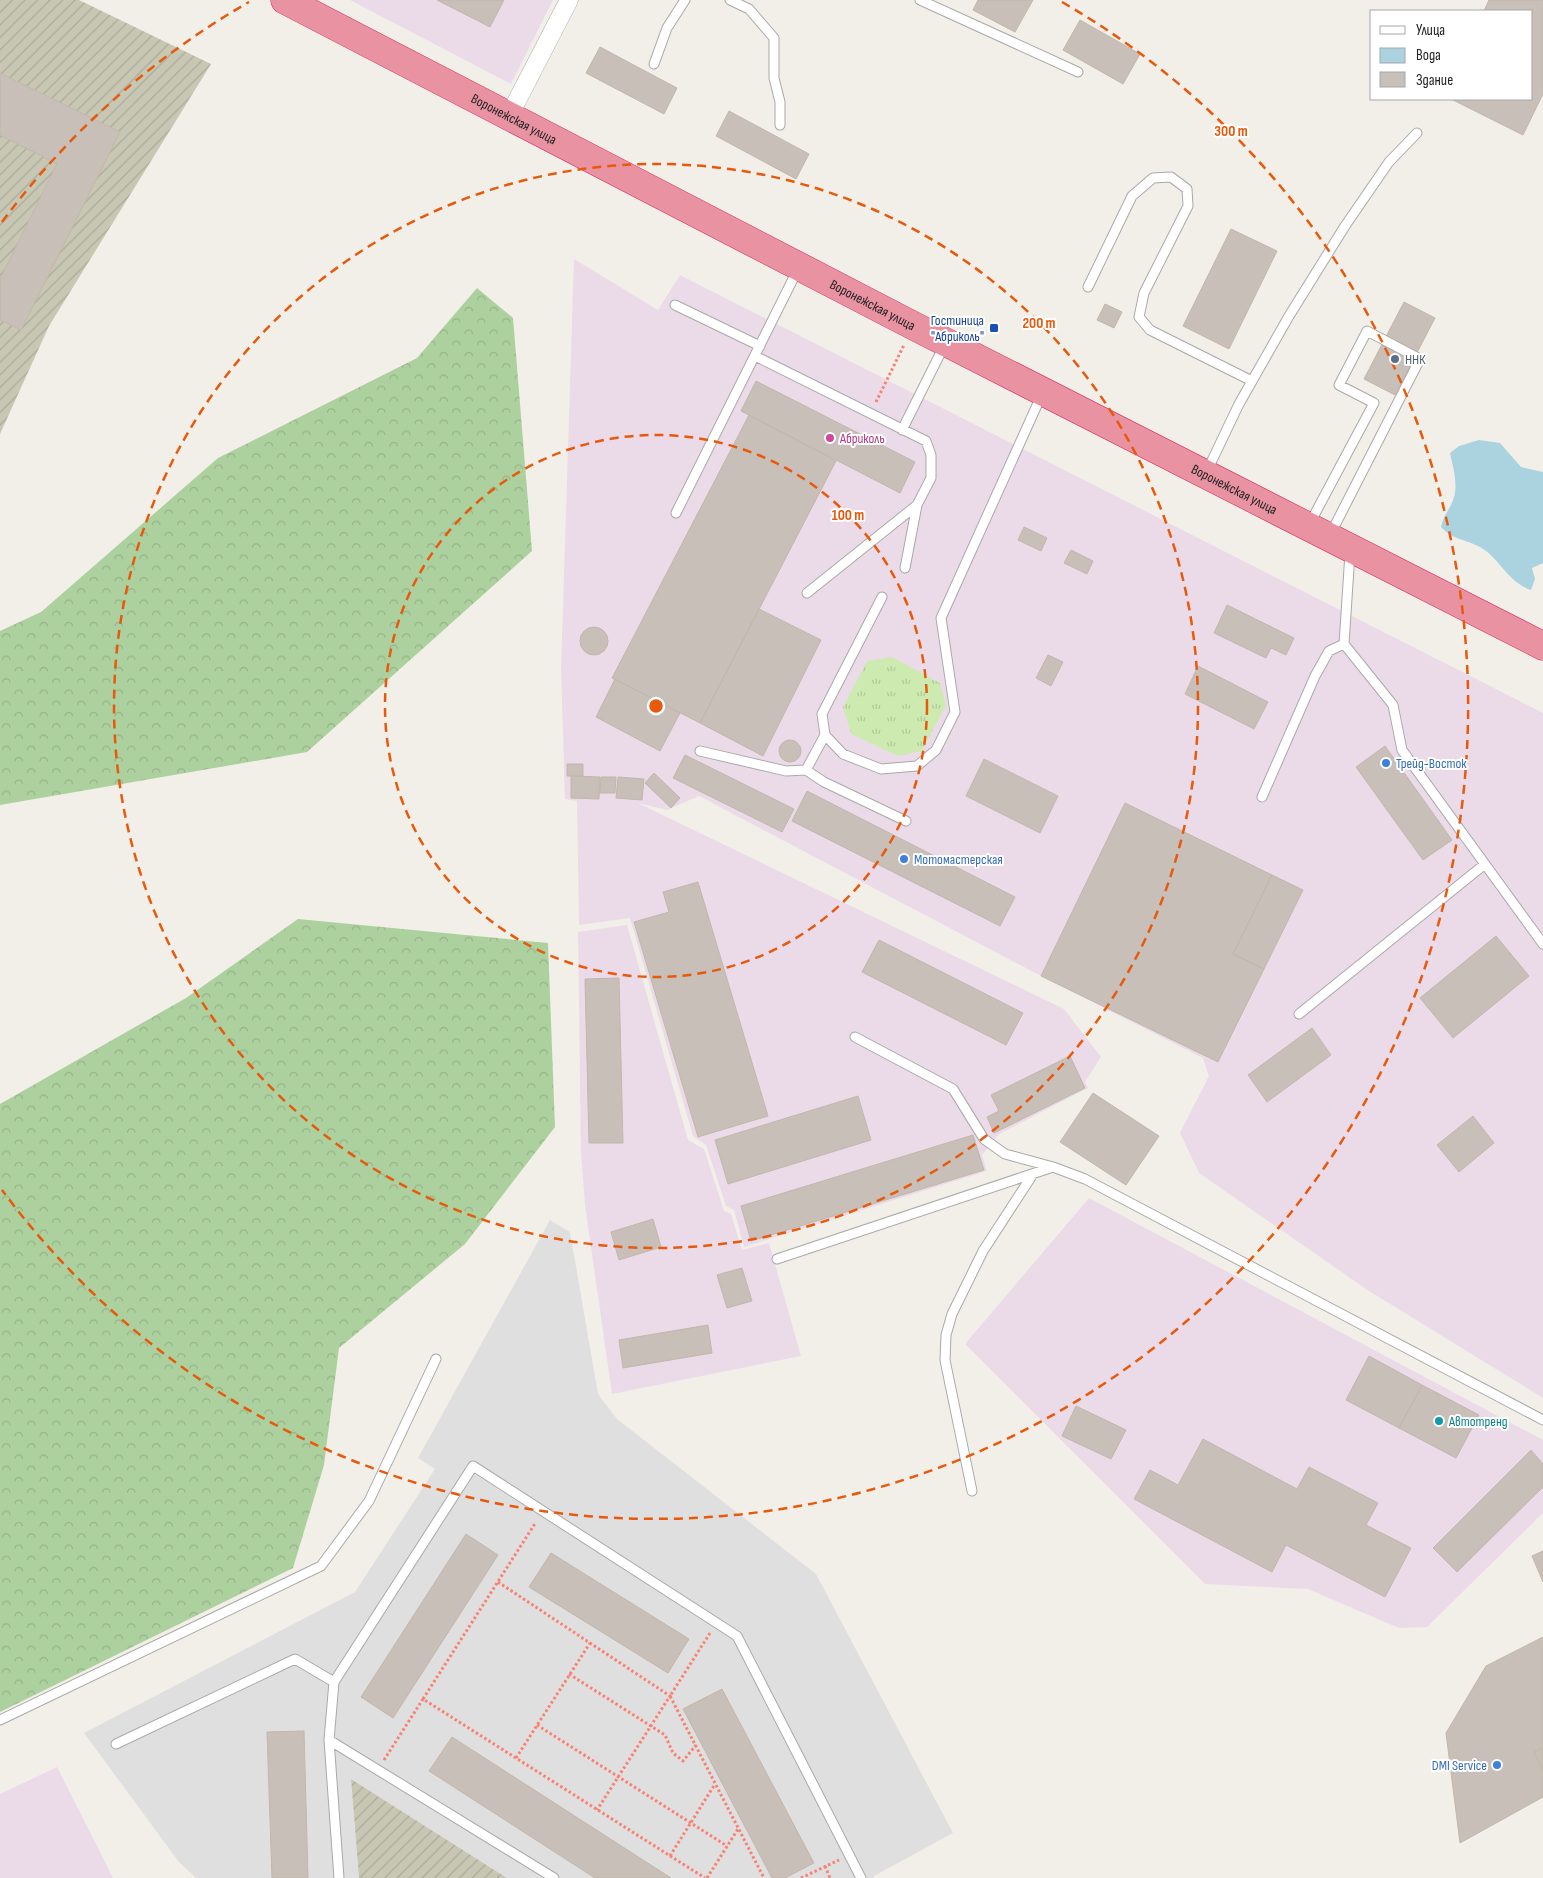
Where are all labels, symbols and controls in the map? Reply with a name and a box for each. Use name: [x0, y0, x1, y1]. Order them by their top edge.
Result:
legend: [1370, 10, 1533, 100]
text: Улица: [1416, 21, 1445, 40]
text: Вода: [1416, 46, 1441, 65]
text: Здание: [1416, 71, 1453, 90]
street label: Воронежская улица: [468, 90, 559, 148]
text: 300 m: [1214, 122, 1248, 141]
street label: Воронежская улица: [827, 276, 918, 334]
place label: Гостиница "Абриколь": [931, 312, 984, 345]
text: 200 m: [1022, 314, 1056, 333]
marker: Гостиница "Абриколь": [988, 322, 1000, 334]
place label: ННК: [1405, 351, 1426, 368]
marker: ННК: [1389, 353, 1401, 365]
place label: Абриколь: [839, 430, 885, 447]
marker: Абриколь: [824, 432, 836, 444]
street label: Воронежская улица: [1188, 461, 1280, 518]
text: 100 m: [832, 506, 864, 525]
centre of rings: [647, 697, 665, 715]
place label: Трейд-Восток: [1396, 755, 1467, 772]
marker: Трейд-Восток: [1380, 757, 1392, 769]
place label: Мотомастерская: [914, 851, 1003, 868]
marker: Мотомастерская: [898, 853, 910, 865]
place label: Автотренд: [1448, 1413, 1508, 1430]
marker: Автотренд: [1433, 1415, 1445, 1427]
place label: DMI Service: [1432, 1757, 1487, 1774]
marker: DMI Service: [1491, 1759, 1503, 1771]

